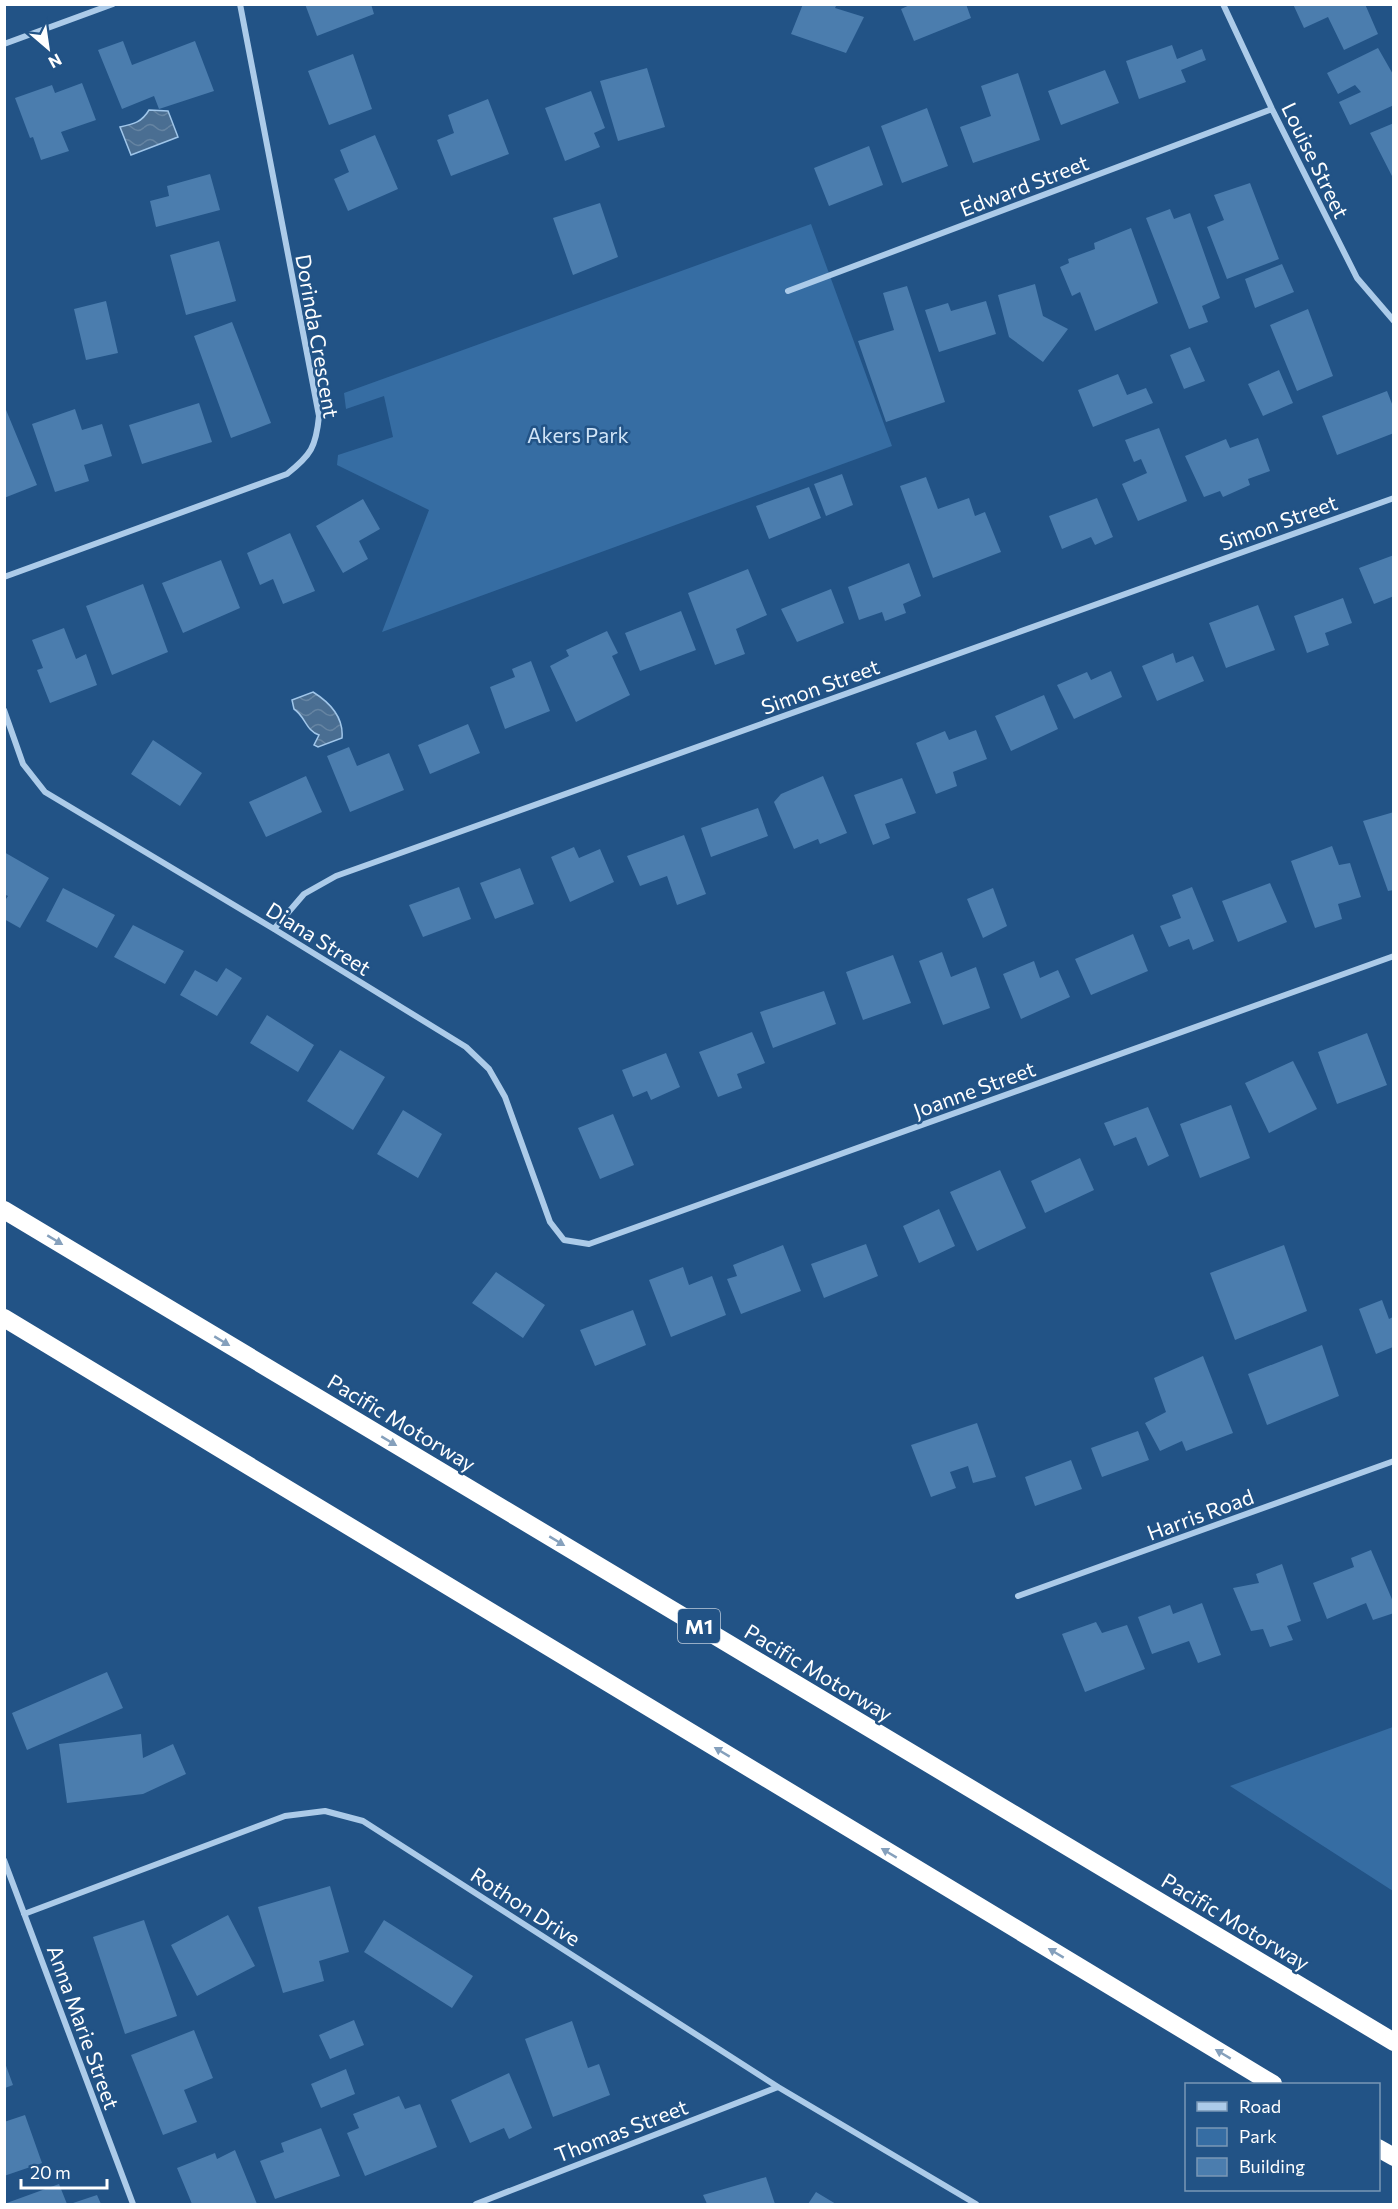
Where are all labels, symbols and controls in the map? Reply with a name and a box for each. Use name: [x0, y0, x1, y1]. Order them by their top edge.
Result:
north arrow: [18, 18, 78, 78]
text: N: [46, 50, 65, 73]
street label: Louise Street: [1277, 98, 1355, 222]
street label: Edward Street: [956, 149, 1092, 221]
street label: Dorinda Crescent: [291, 252, 345, 420]
park label: Akers Park: [527, 422, 629, 447]
street label: Simon Street: [1215, 489, 1341, 555]
street label: Simon Street: [757, 653, 883, 719]
street label: Diana Street: [262, 896, 376, 980]
street label: Joanne Street: [910, 1055, 1038, 1123]
one-way arrow: [47, 1235, 63, 1246]
one-way arrow: [214, 1335, 230, 1346]
street label: Pacific Motorway: [324, 1368, 481, 1476]
one-way arrow: [381, 1435, 397, 1446]
street label: Harris Road: [1143, 1483, 1257, 1545]
one-way arrow: [549, 1536, 566, 1546]
road number: M1: [678, 1609, 720, 1643]
street label: Pacific Motorway: [741, 1618, 898, 1726]
one-way arrow: [714, 1746, 730, 1757]
one-way arrow: [881, 1847, 897, 1858]
street label: Rothon Drive: [466, 1861, 586, 1951]
street label: Pacific Motorway: [1158, 1867, 1315, 1975]
street label: Anna Marie Street: [43, 1942, 125, 2112]
one-way arrow: [1048, 1948, 1064, 1959]
one-way arrow: [1215, 2049, 1231, 2060]
legend: [1185, 2083, 1380, 2191]
street label: Thomas Street: [551, 2093, 691, 2167]
text: Road: [1239, 2095, 1281, 2117]
text: Park: [1239, 2125, 1277, 2147]
scale bar: [21, 2152, 106, 2190]
text: Building: [1239, 2155, 1305, 2177]
text: 20 m: [30, 2161, 71, 2183]

